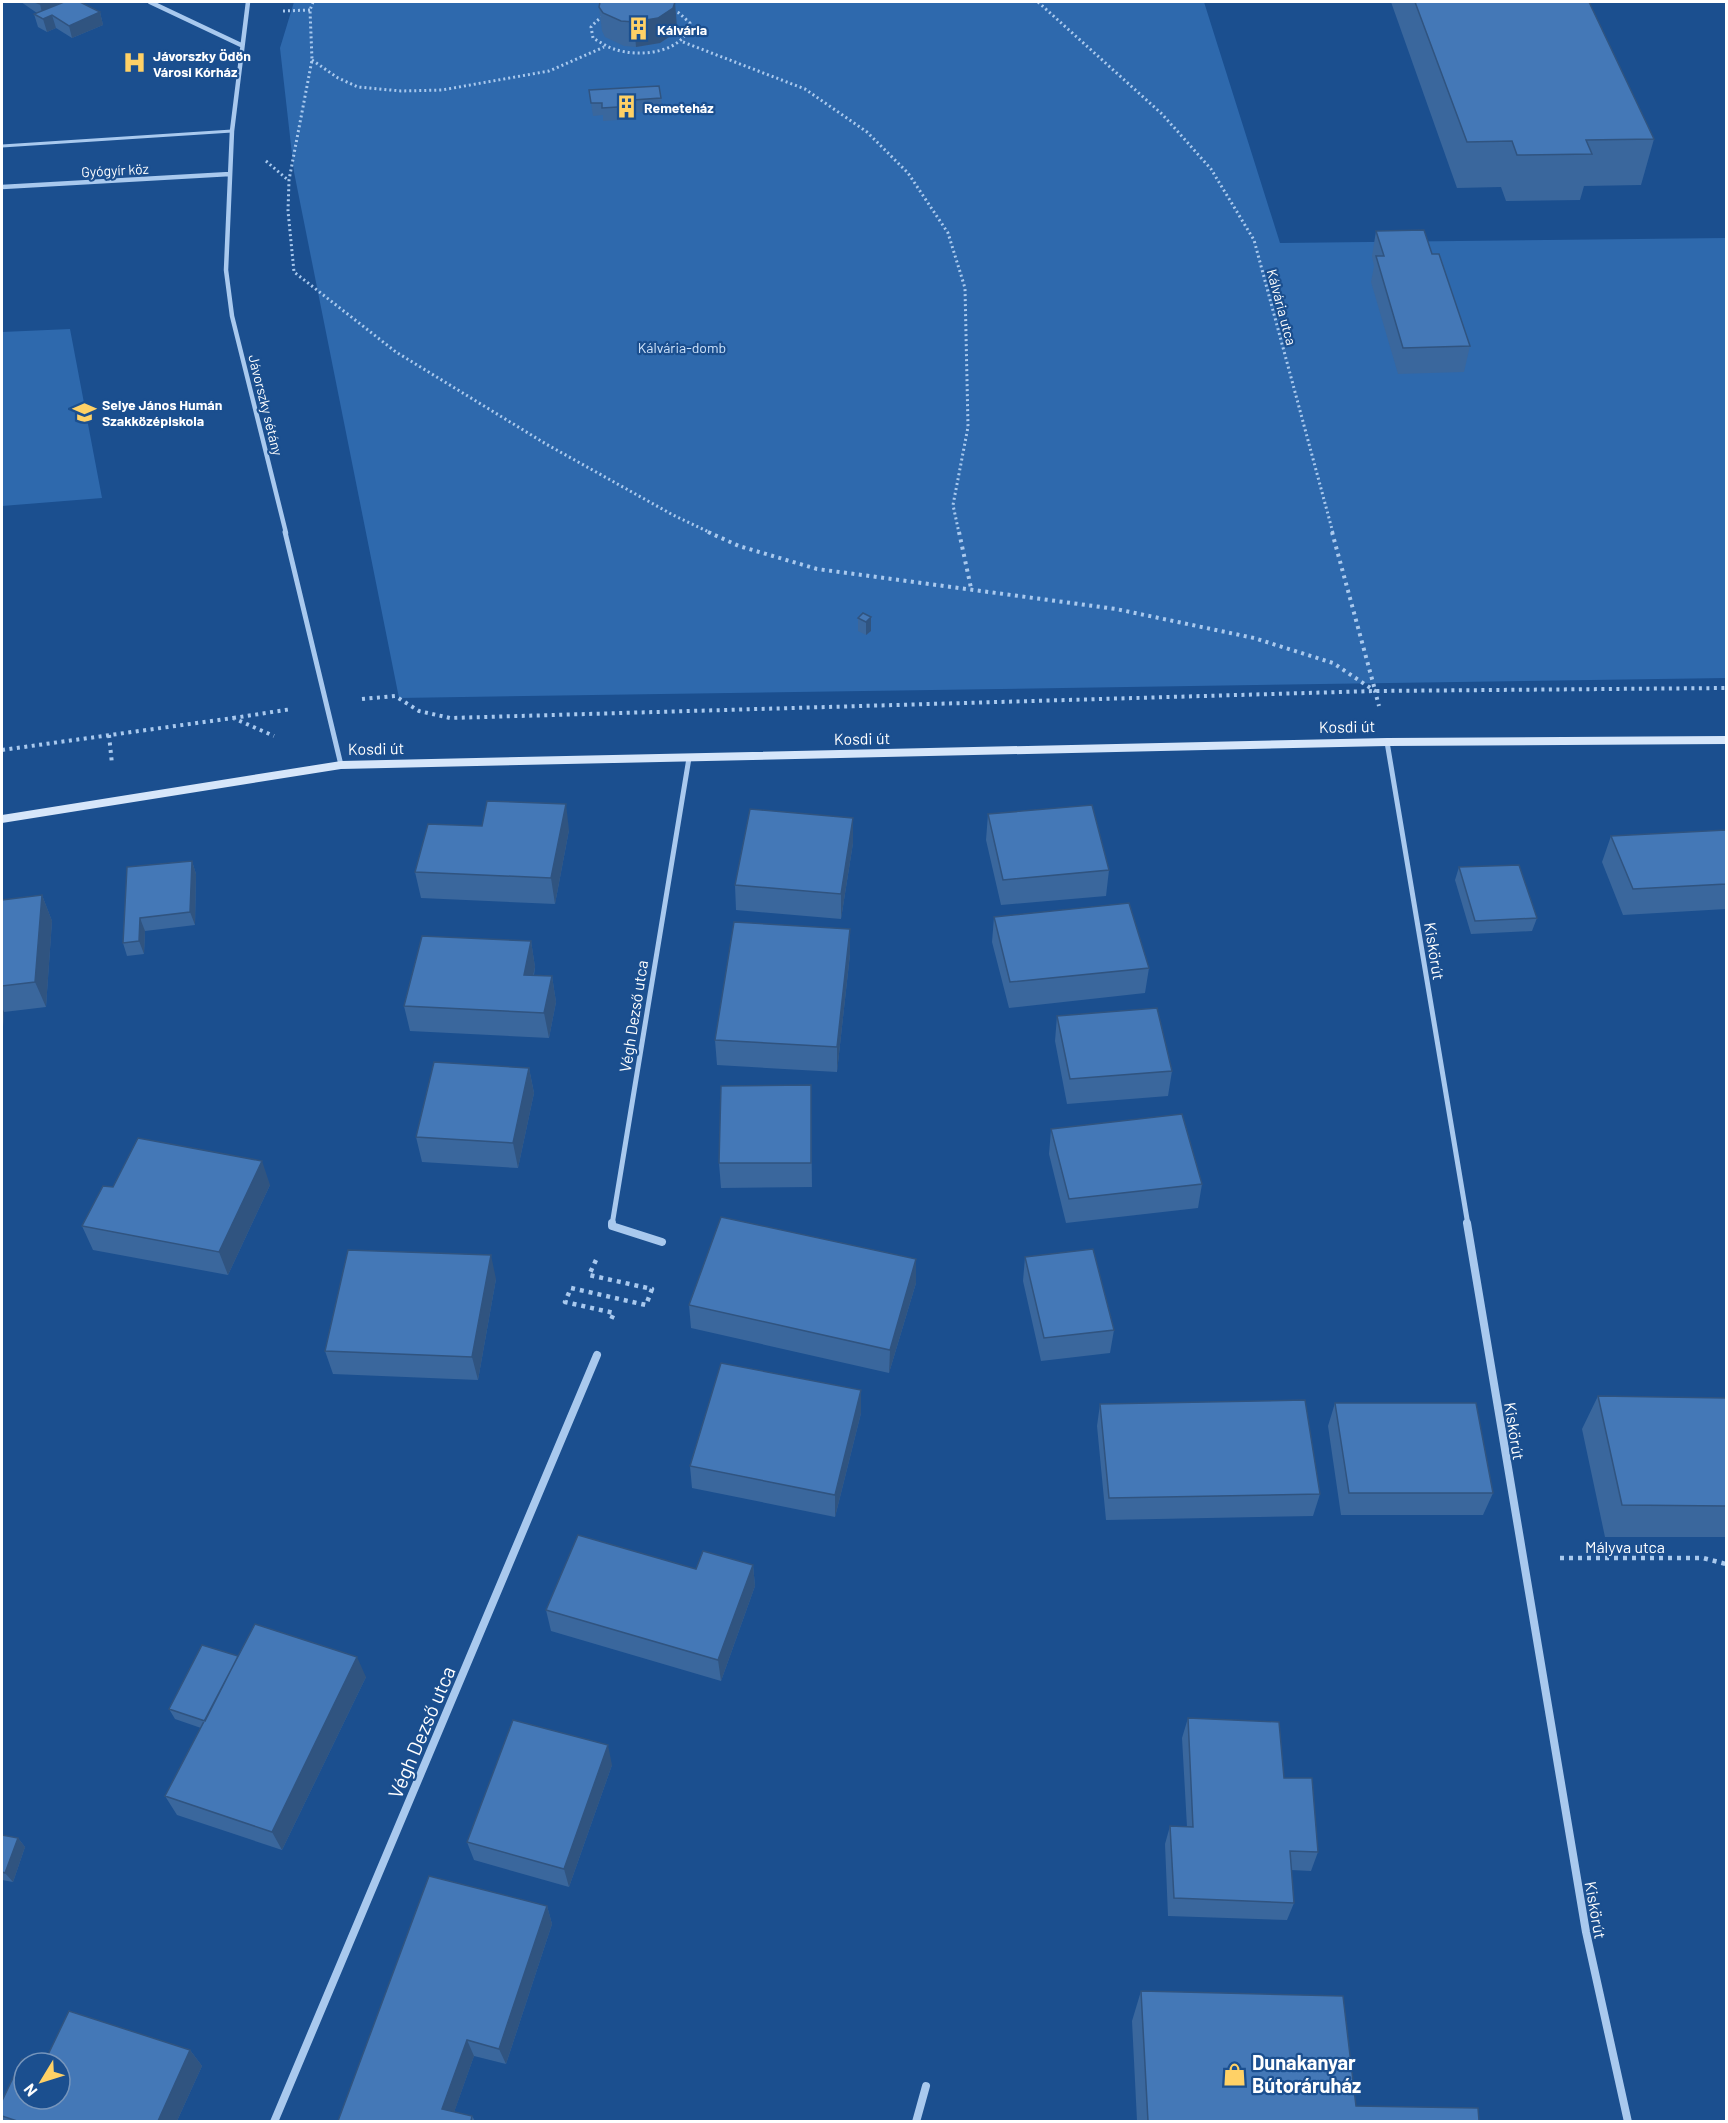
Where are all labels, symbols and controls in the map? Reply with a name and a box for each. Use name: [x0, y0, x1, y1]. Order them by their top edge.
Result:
building icon: Kálvária: [626, 16, 652, 42]
place label: Kálvária: [657, 21, 707, 38]
place label: Jávorszky Ödön Városi Kórház: [153, 47, 251, 80]
hospital icon: Jávorszky Ödön Városi Kórház: [122, 50, 148, 76]
building icon: Remeteház: [613, 94, 639, 120]
place label: Remeteház: [644, 99, 714, 116]
street label: Gyógyír köz: [81, 160, 149, 180]
street label: Kálvária utca: [1264, 267, 1300, 347]
park label: Kálvária-domb: [638, 339, 726, 356]
street label: Jávorszky sétány: [245, 353, 287, 458]
place label: Selye János Humán Szakközépiskola: [102, 396, 222, 429]
school or university icon: Selye János Humán Szakközépiskola: [71, 399, 97, 425]
street label: Kosdi út: [1319, 716, 1375, 736]
street label: Kosdi út: [834, 728, 890, 748]
street label: Kosdi út: [348, 738, 404, 758]
street label: Kiskörút: [1421, 921, 1449, 981]
street label: Végh Dezső utca: [615, 959, 651, 1073]
street label: Kiskörút: [1501, 1401, 1529, 1461]
street label: Mályva utca: [1585, 1537, 1665, 1556]
street label: Végh Dezső utca: [382, 1662, 460, 1802]
street label: Kiskörút: [1582, 1880, 1610, 1940]
place label: Dunakanyar Bútoráruház: [1252, 2050, 1361, 2097]
north arrow: [12, 2051, 72, 2111]
shop icon: Dunakanyar Bútoráruház: [1221, 2061, 1247, 2087]
text: N: [19, 2081, 41, 2101]

